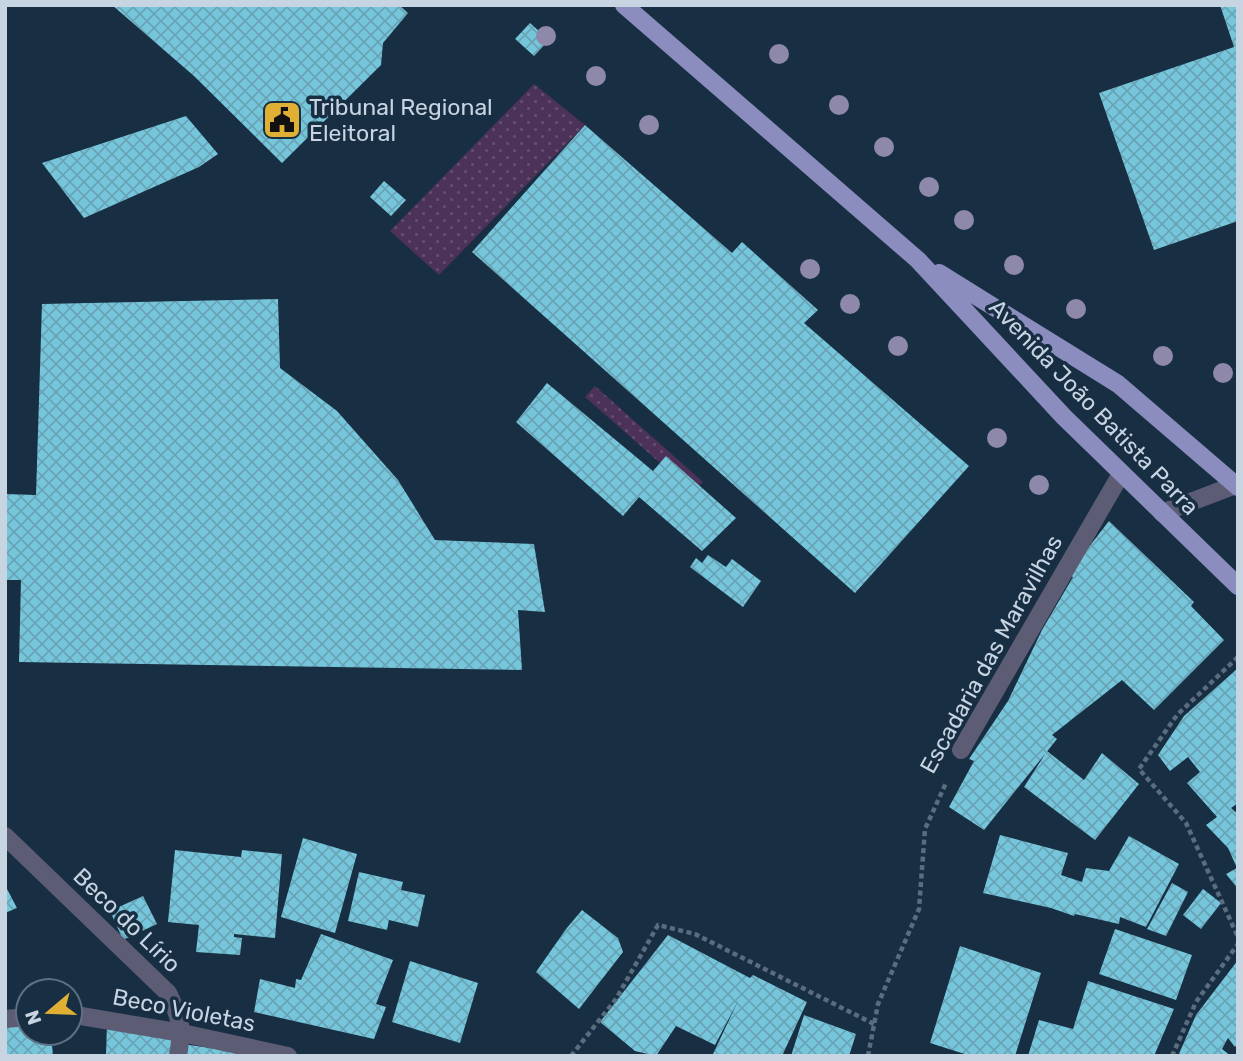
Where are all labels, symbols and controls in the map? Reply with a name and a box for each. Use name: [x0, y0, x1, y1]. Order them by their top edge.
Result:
place label: Tribunal Regional Eleitoral: [309, 93, 493, 147]
public building icon: Tribunal Regional Eleitoral: [261, 99, 303, 141]
street label: Avenida João Batista Parra: [983, 293, 1205, 521]
street label: Escadaria das Maravilhas: [914, 530, 1068, 778]
street label: Beco do Lírio: [68, 862, 186, 978]
north arrow: [14, 977, 84, 1047]
street label: Beco Violetas: [110, 982, 258, 1038]
text: N: [20, 1007, 46, 1028]

